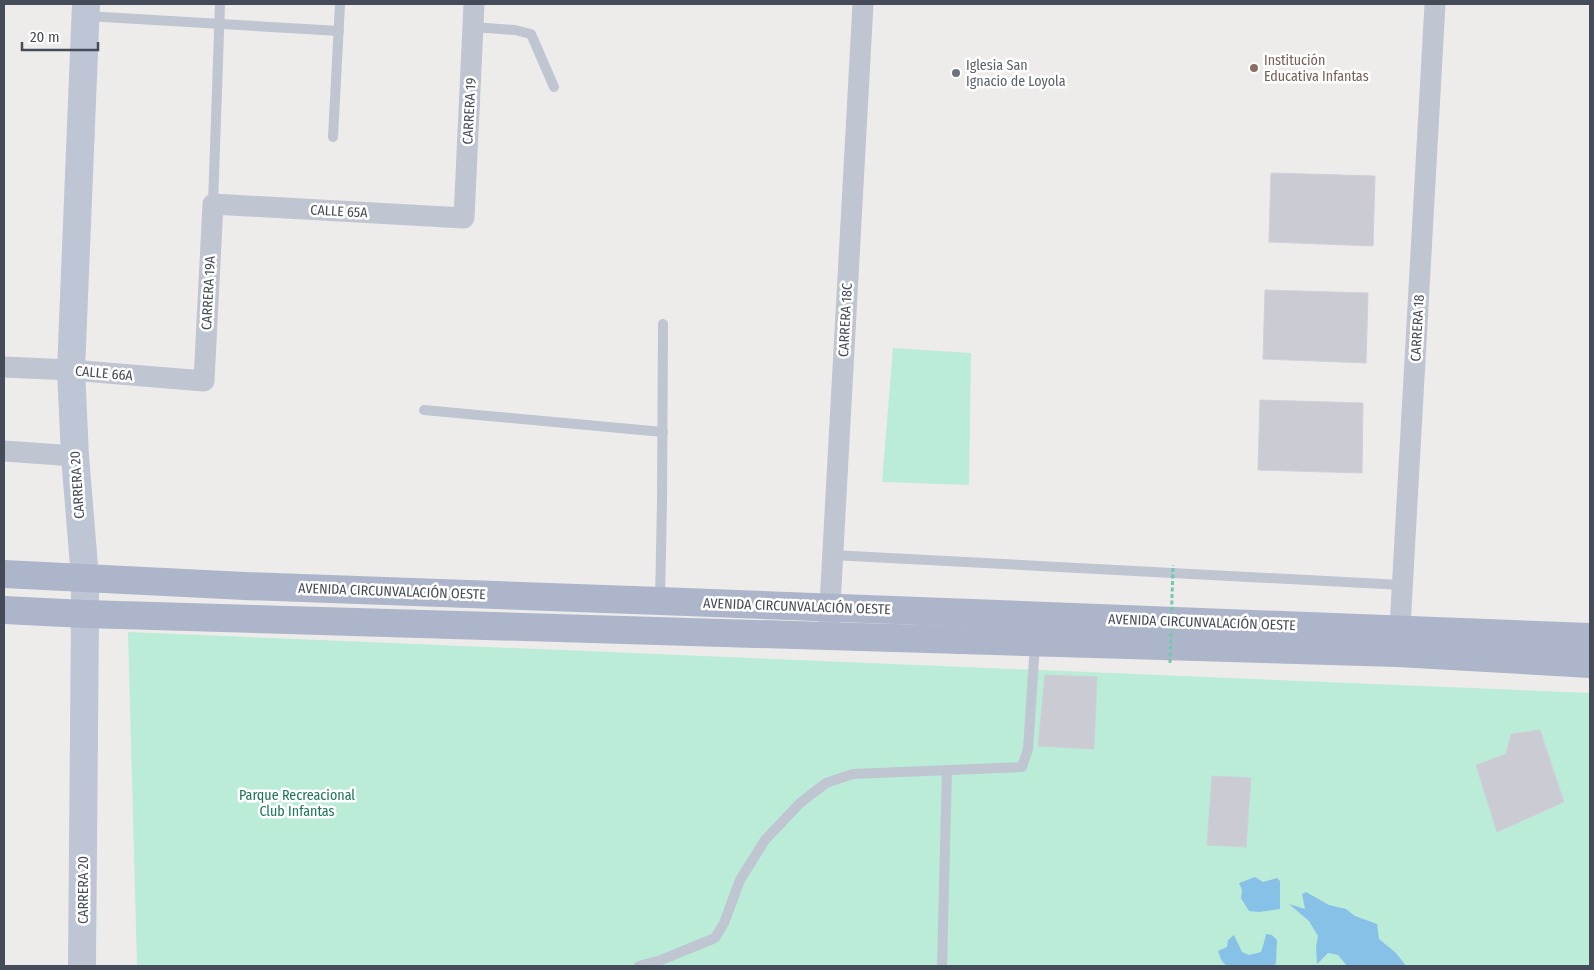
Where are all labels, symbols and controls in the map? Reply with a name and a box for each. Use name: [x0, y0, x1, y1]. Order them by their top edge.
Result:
scale bar: [22, 20, 99, 52]
text: 20 m: [30, 28, 60, 46]
place label: Institución Educativa Infantas: [1264, 52, 1369, 85]
place label: Iglesia San Ignacio de Loyola: [966, 57, 1066, 90]
marker: Institución Educativa Infantas: [1248, 62, 1260, 74]
marker: Iglesia San Ignacio de Loyola: [950, 67, 962, 79]
street label: CARRERA 19: [459, 77, 480, 145]
street label: CALLE 65A: [310, 202, 369, 222]
street label: CARRERA 19A: [198, 255, 219, 330]
street label: CARRERA 18C: [835, 283, 856, 358]
street label: CARRERA 18: [1407, 294, 1428, 362]
street label: CALLE 66A: [74, 363, 134, 385]
street label: CARRERA 20: [67, 450, 88, 520]
street label: AVENIDA CIRCUNVALACIÓN OESTE: [298, 579, 487, 603]
street label: AVENIDA CIRCUNVALACIÓN OESTE: [703, 594, 892, 618]
street label: AVENIDA CIRCUNVALACIÓN OESTE: [1108, 610, 1297, 634]
park label: Parque Recreacional Club Infantas: [239, 787, 355, 820]
street label: CARRERA 20: [75, 856, 92, 924]

